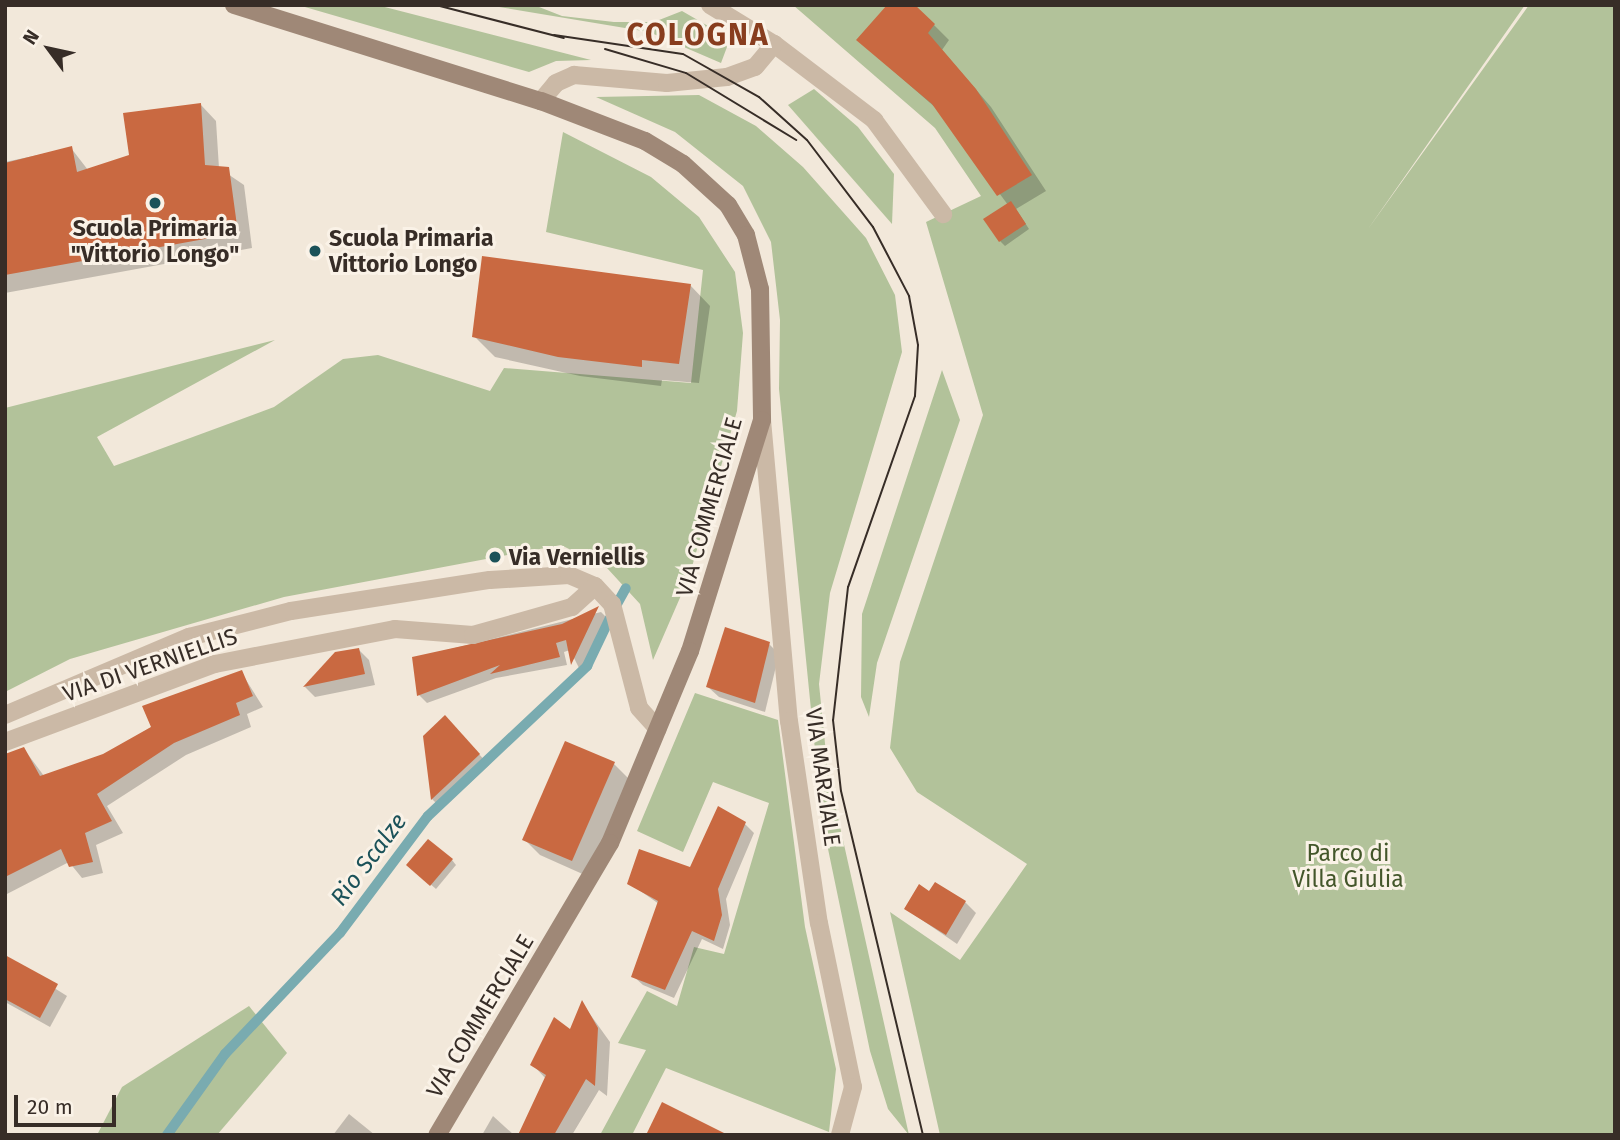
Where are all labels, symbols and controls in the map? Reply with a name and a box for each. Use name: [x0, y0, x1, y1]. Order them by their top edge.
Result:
north arrow: [14, 14, 84, 84]
district label: COLOGNA: [627, 17, 769, 53]
text: N: [18, 26, 44, 49]
marker: Scuola Primaria "Vittorio Longo": [147, 195, 163, 211]
place label: Scuola Primaria "Vittorio Longo": [71, 214, 239, 268]
place label: Scuola Primaria Vittorio Longo: [329, 224, 494, 278]
marker: Scuola Primaria Vittorio Longo: [307, 243, 323, 259]
street label: VIA COMMERCIALE: [670, 414, 748, 600]
place label: Via Verniellis: [509, 543, 645, 571]
marker: Via Verniellis: [487, 549, 503, 565]
street label: VIA DI VERNIELLIS: [59, 622, 241, 708]
street label: VIA MARZIALE: [800, 706, 846, 848]
water label: Rio Scalze: [325, 808, 413, 912]
park label: Parco di Villa Giulia: [1292, 839, 1404, 893]
street label: VIA COMMERCIALE: [420, 929, 540, 1103]
scale bar: [18, 1080, 119, 1124]
text: 20 m: [27, 1094, 73, 1120]

